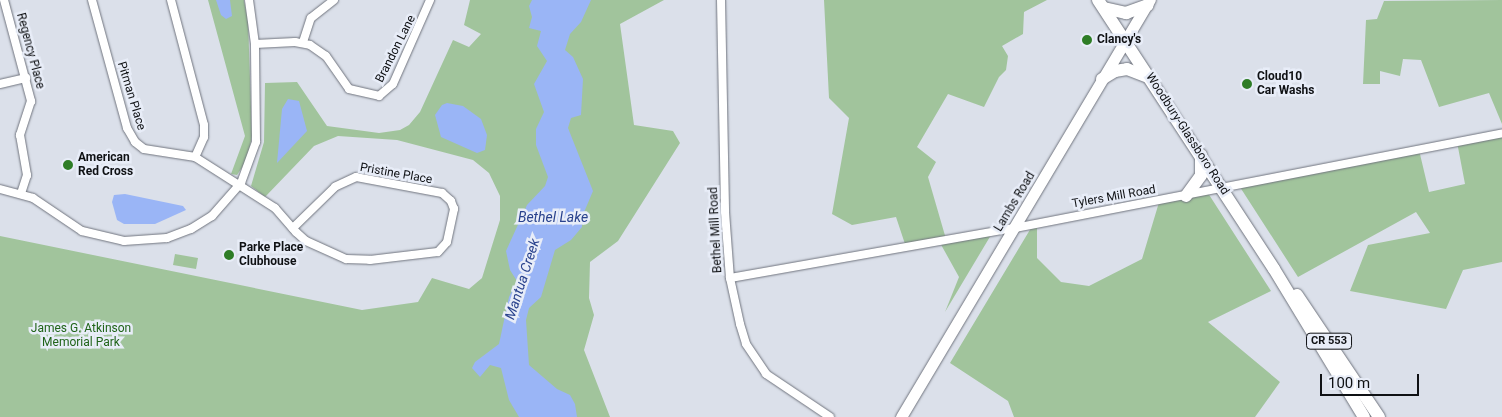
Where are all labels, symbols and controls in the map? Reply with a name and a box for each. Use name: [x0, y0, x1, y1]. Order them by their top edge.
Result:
street label: Regency Place: [13, 11, 47, 91]
street label: Brandon Lane: [373, 13, 419, 85]
place label: Clancy's: [1097, 33, 1141, 47]
marker: Clancy's: [1081, 34, 1093, 46]
street label: Pitman Place: [114, 60, 148, 132]
street label: Woodbury-Glassboro Road: [1142, 70, 1232, 198]
place label: Cloud10 Car Washs: [1257, 70, 1314, 98]
marker: Cloud10 Car Washs: [1241, 78, 1253, 90]
place label: American Red Cross: [78, 151, 133, 179]
marker: American Red Cross: [62, 159, 74, 171]
street label: Pristine Place: [359, 161, 433, 187]
street label: Lambs Road: [992, 170, 1038, 234]
street label: Tylers Mill Road: [1071, 183, 1157, 211]
street label: Bethel Mill Road: [707, 186, 725, 274]
water label: Bethel Lake: [518, 209, 588, 225]
water label: Mantua Creek: [501, 236, 543, 322]
place label: Parke Place Clubhouse: [239, 241, 303, 269]
marker: Parke Place Clubhouse: [223, 249, 235, 261]
park label: James G. Atkinson Memorial Park: [31, 322, 131, 350]
road number: CR 553: [1305, 332, 1353, 350]
scale bar: [1322, 364, 1421, 396]
text: 100 m: [1328, 374, 1370, 392]

